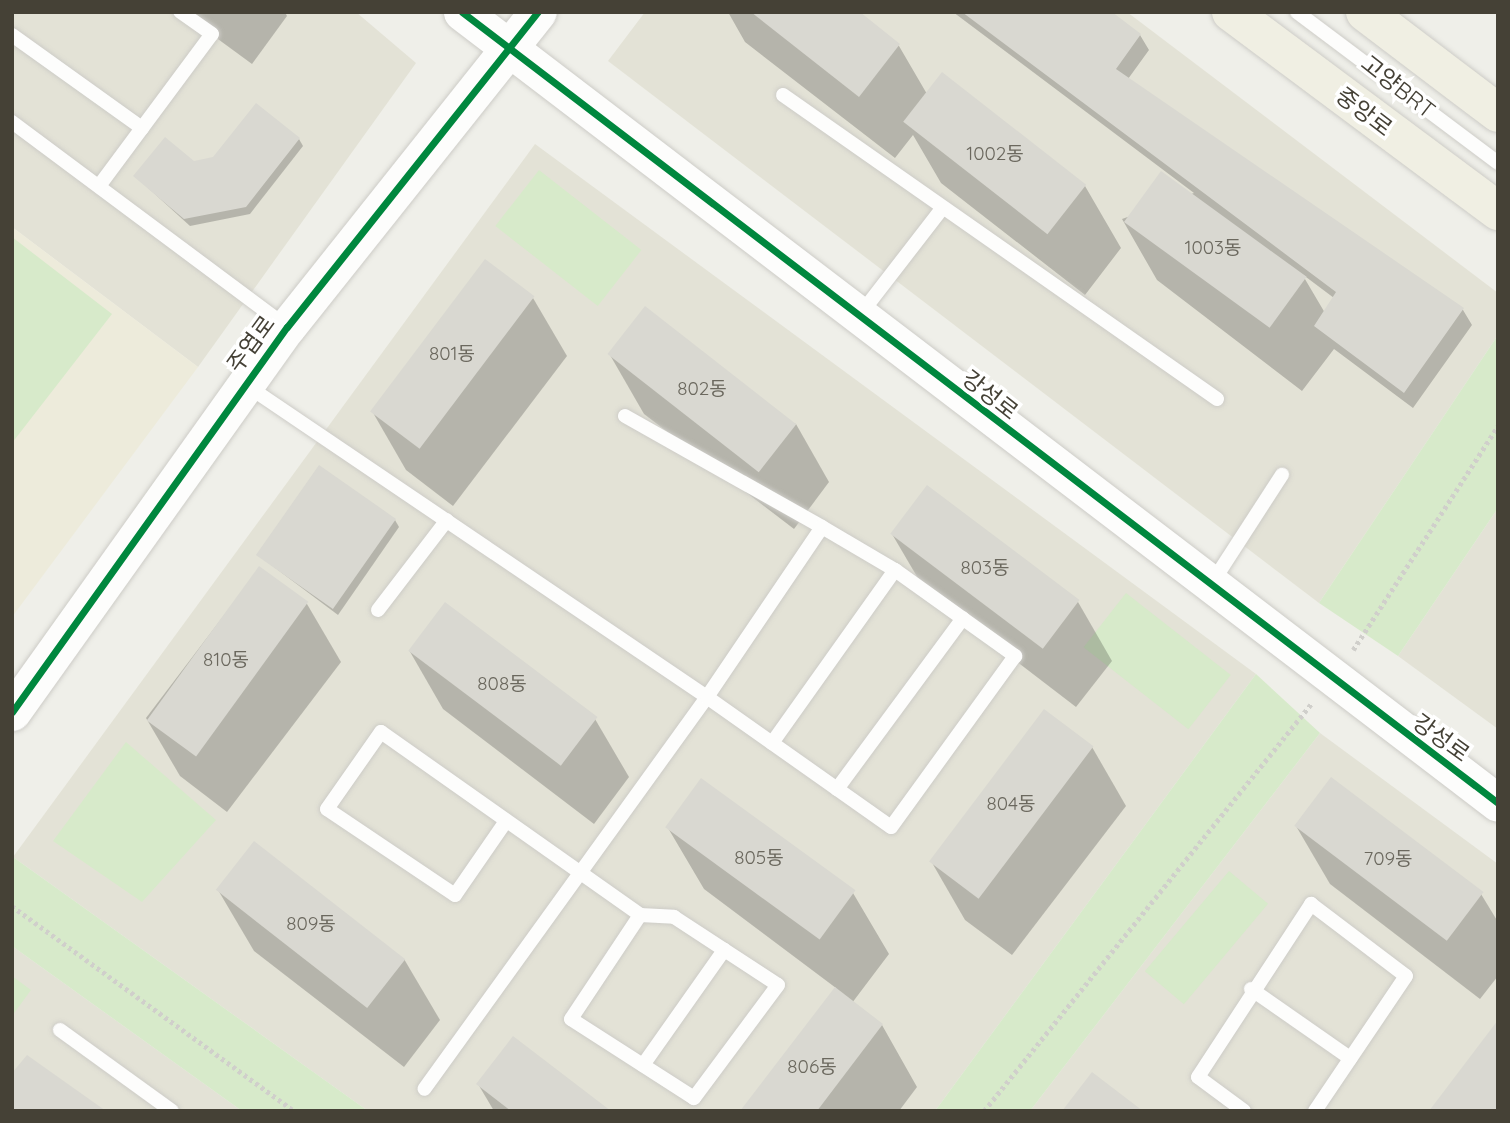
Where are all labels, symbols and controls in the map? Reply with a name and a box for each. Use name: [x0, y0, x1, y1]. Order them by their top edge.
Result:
street label: 고양BRT: [1356, 50, 1440, 124]
street label: 중앙로: [1330, 82, 1398, 142]
house number: 1002동: [966, 143, 1024, 165]
house number: 1003동: [1184, 237, 1242, 259]
street label: 주엽로: [221, 310, 281, 378]
house number: 801동: [429, 343, 475, 365]
street label: 강성로: [956, 365, 1024, 425]
house number: 802동: [677, 378, 727, 400]
house number: 803동: [960, 557, 1010, 579]
house number: 810동: [203, 649, 249, 671]
house number: 808동: [477, 673, 527, 695]
street label: 강성로: [1407, 708, 1475, 768]
house number: 804동: [986, 793, 1036, 815]
house number: 805동: [734, 847, 784, 869]
house number: 709동: [1363, 848, 1413, 870]
house number: 809동: [286, 913, 336, 935]
house number: 806동: [787, 1056, 837, 1078]

